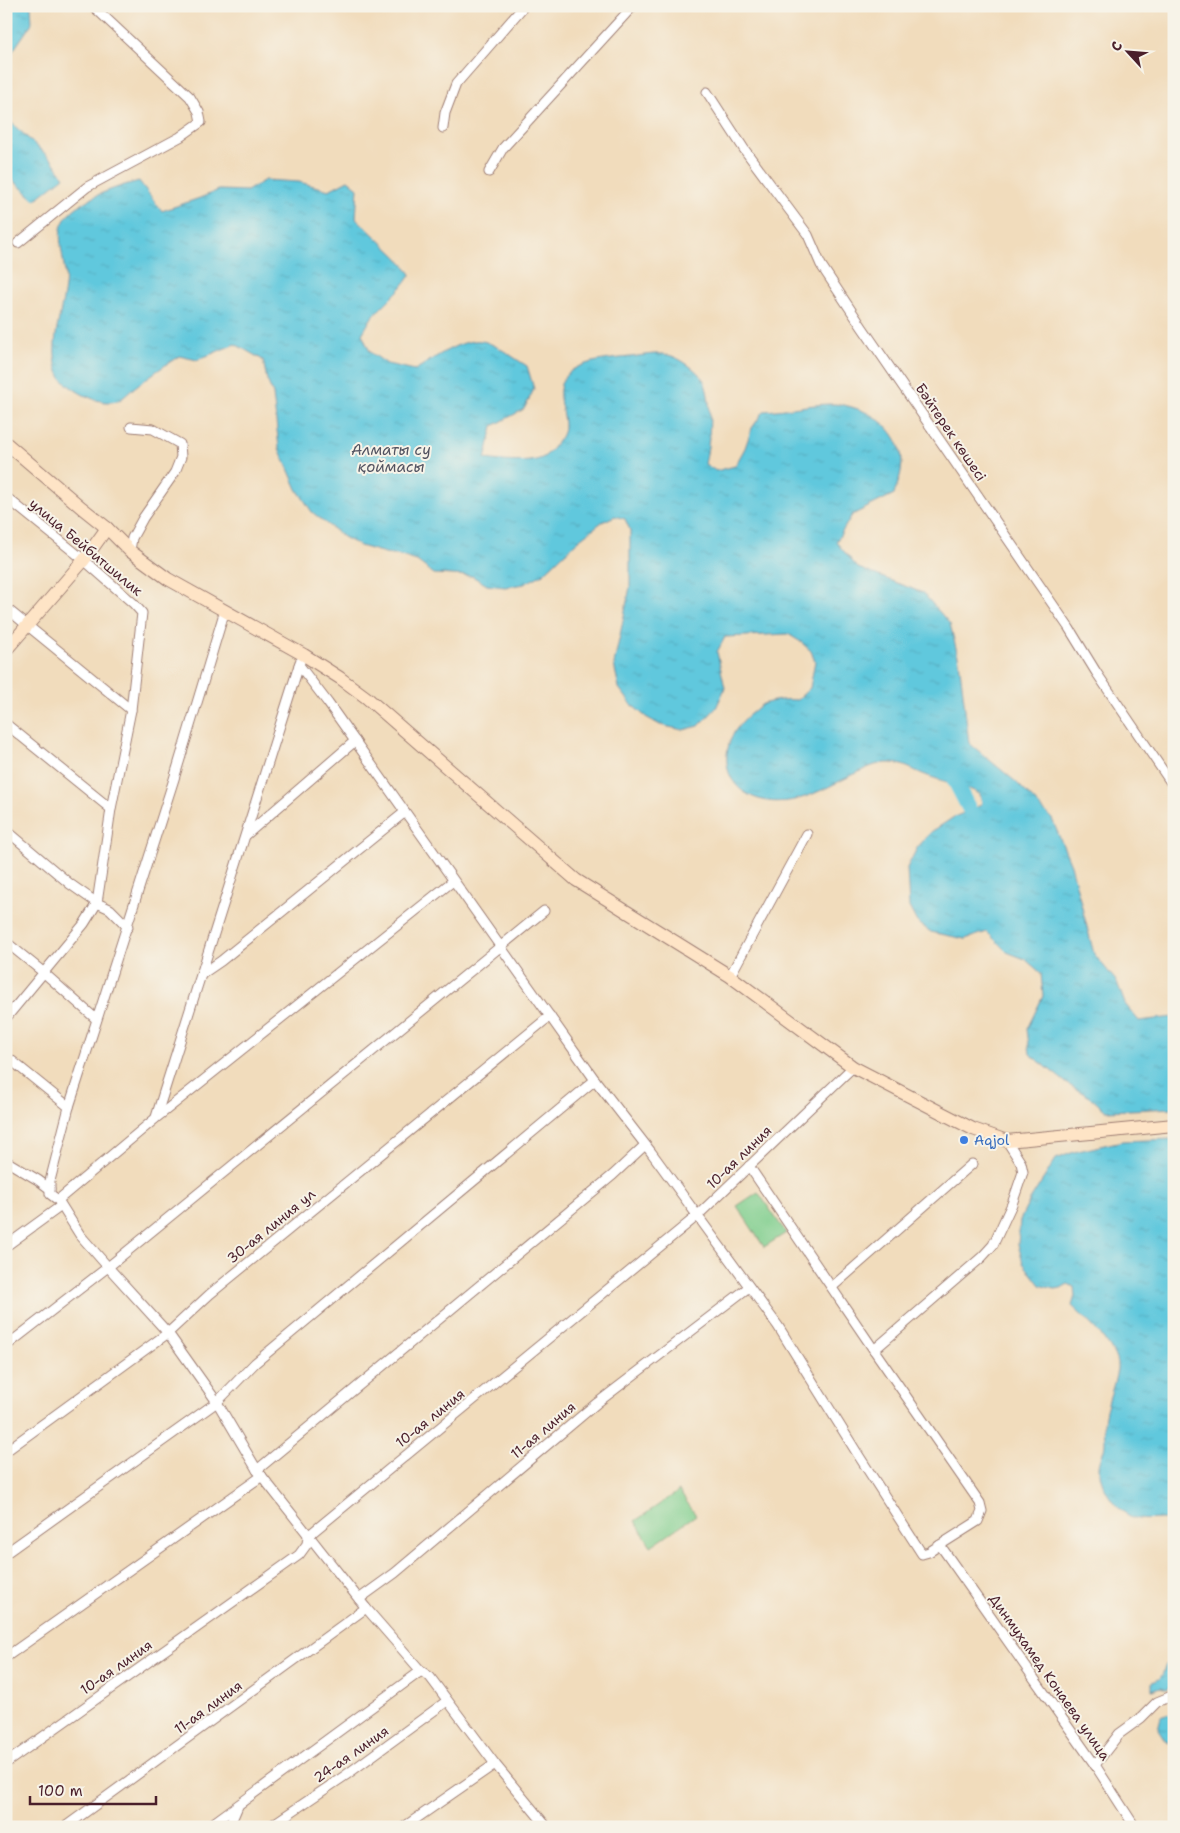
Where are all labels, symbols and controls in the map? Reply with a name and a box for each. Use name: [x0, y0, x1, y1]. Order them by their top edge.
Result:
north arrow: [1102, 28, 1152, 78]
text: С: [1106, 38, 1126, 54]
street label: Бәйтерек көшесі: [912, 380, 990, 484]
water label: Алматы су қоймасы: [351, 440, 431, 477]
street label: улица Бейбитшилик: [26, 494, 147, 600]
street label: 10-ая линия: [703, 1121, 775, 1193]
place label: Aqjol: [974, 1131, 1010, 1149]
marker: Aqjol: [958, 1134, 970, 1146]
street label: 30-ая линия ул: [223, 1185, 319, 1267]
street label: 10-ая линия: [392, 1385, 468, 1451]
street label: 11-ая линия: [507, 1398, 579, 1462]
street label: Динмухамед Конаева улица: [985, 1590, 1115, 1764]
street label: 10-ая линия: [76, 1636, 156, 1698]
street label: 11-ая линия: [170, 1676, 246, 1738]
street label: 24-ая линия: [310, 1721, 392, 1787]
scale bar: [30, 1773, 156, 1805]
text: 100 m: [38, 1781, 83, 1801]

